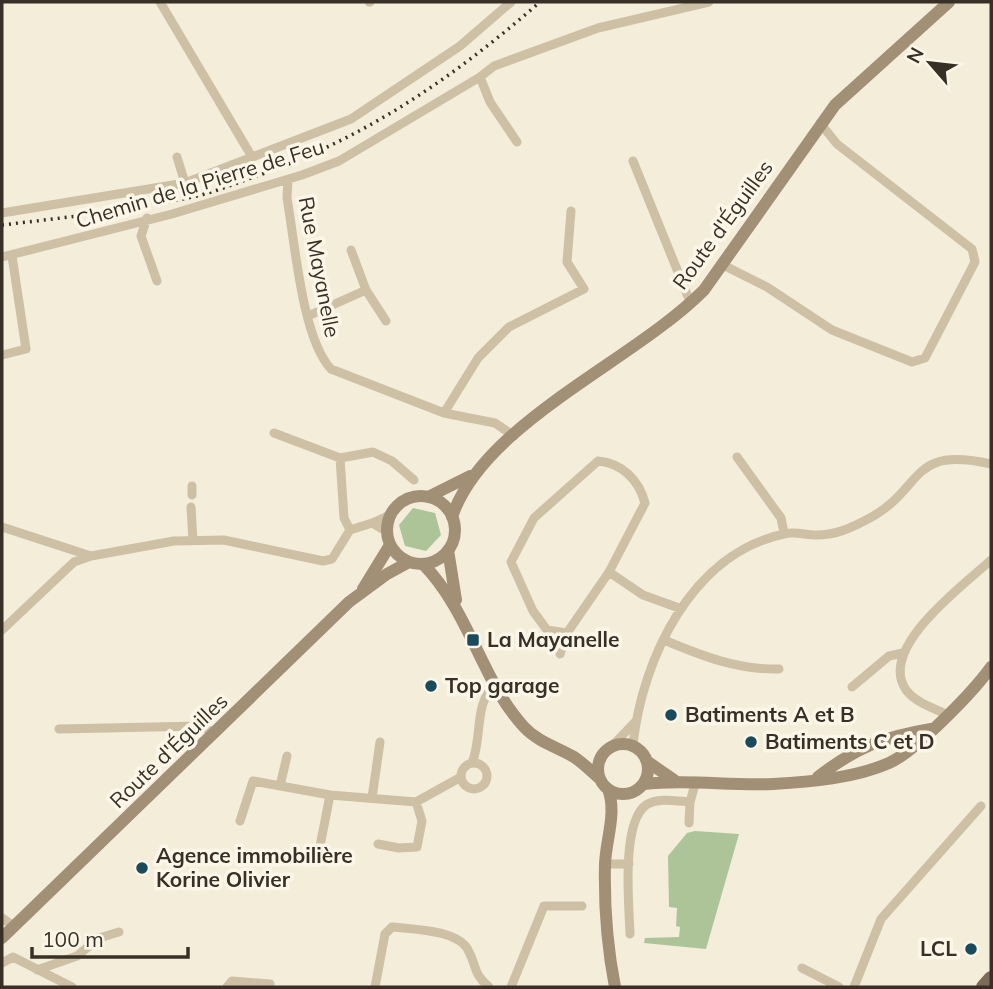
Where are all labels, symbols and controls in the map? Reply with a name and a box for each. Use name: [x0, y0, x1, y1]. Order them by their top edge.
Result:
north arrow: [895, 28, 965, 98]
text: N: [901, 43, 929, 67]
street label: Chemin de la Pierre de Feu: [72, 133, 327, 233]
street label: Route d'Éguilles: [667, 155, 778, 294]
street label: Rue Mayanelle: [294, 194, 346, 339]
place label: La Mayanelle: [487, 626, 620, 652]
marker: La Mayanelle: [465, 632, 481, 648]
place label: Top garage: [445, 672, 559, 698]
marker: Top garage: [423, 678, 439, 694]
street label: Route d'Éguilles: [104, 688, 233, 813]
place label: Batiments A et B: [685, 701, 854, 727]
marker: Batiments A et B: [663, 707, 679, 723]
place label: Batiments C et D: [765, 728, 935, 754]
marker: Batiments C et D: [743, 734, 759, 750]
place label: Agence immobilière Korine Olivier: [156, 842, 353, 892]
marker: Agence immobilière Korine Olivier: [134, 860, 150, 876]
scale bar: [32, 916, 187, 960]
text: 100 m: [42, 926, 104, 952]
place label: LCL: [920, 935, 957, 961]
marker: LCL: [963, 941, 979, 957]

